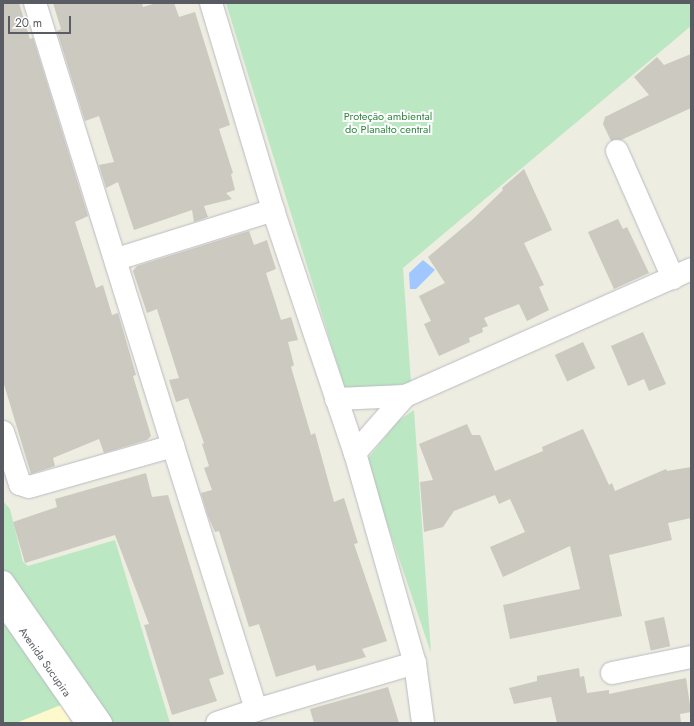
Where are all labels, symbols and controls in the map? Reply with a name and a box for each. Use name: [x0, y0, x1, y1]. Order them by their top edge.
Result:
scale bar: [10, 8, 73, 34]
text: 20 m: [15, 14, 42, 32]
park label: Proteção ambiental do Planalto central: [344, 110, 432, 136]
street label: Avenida Sucupira: [16, 625, 74, 699]

